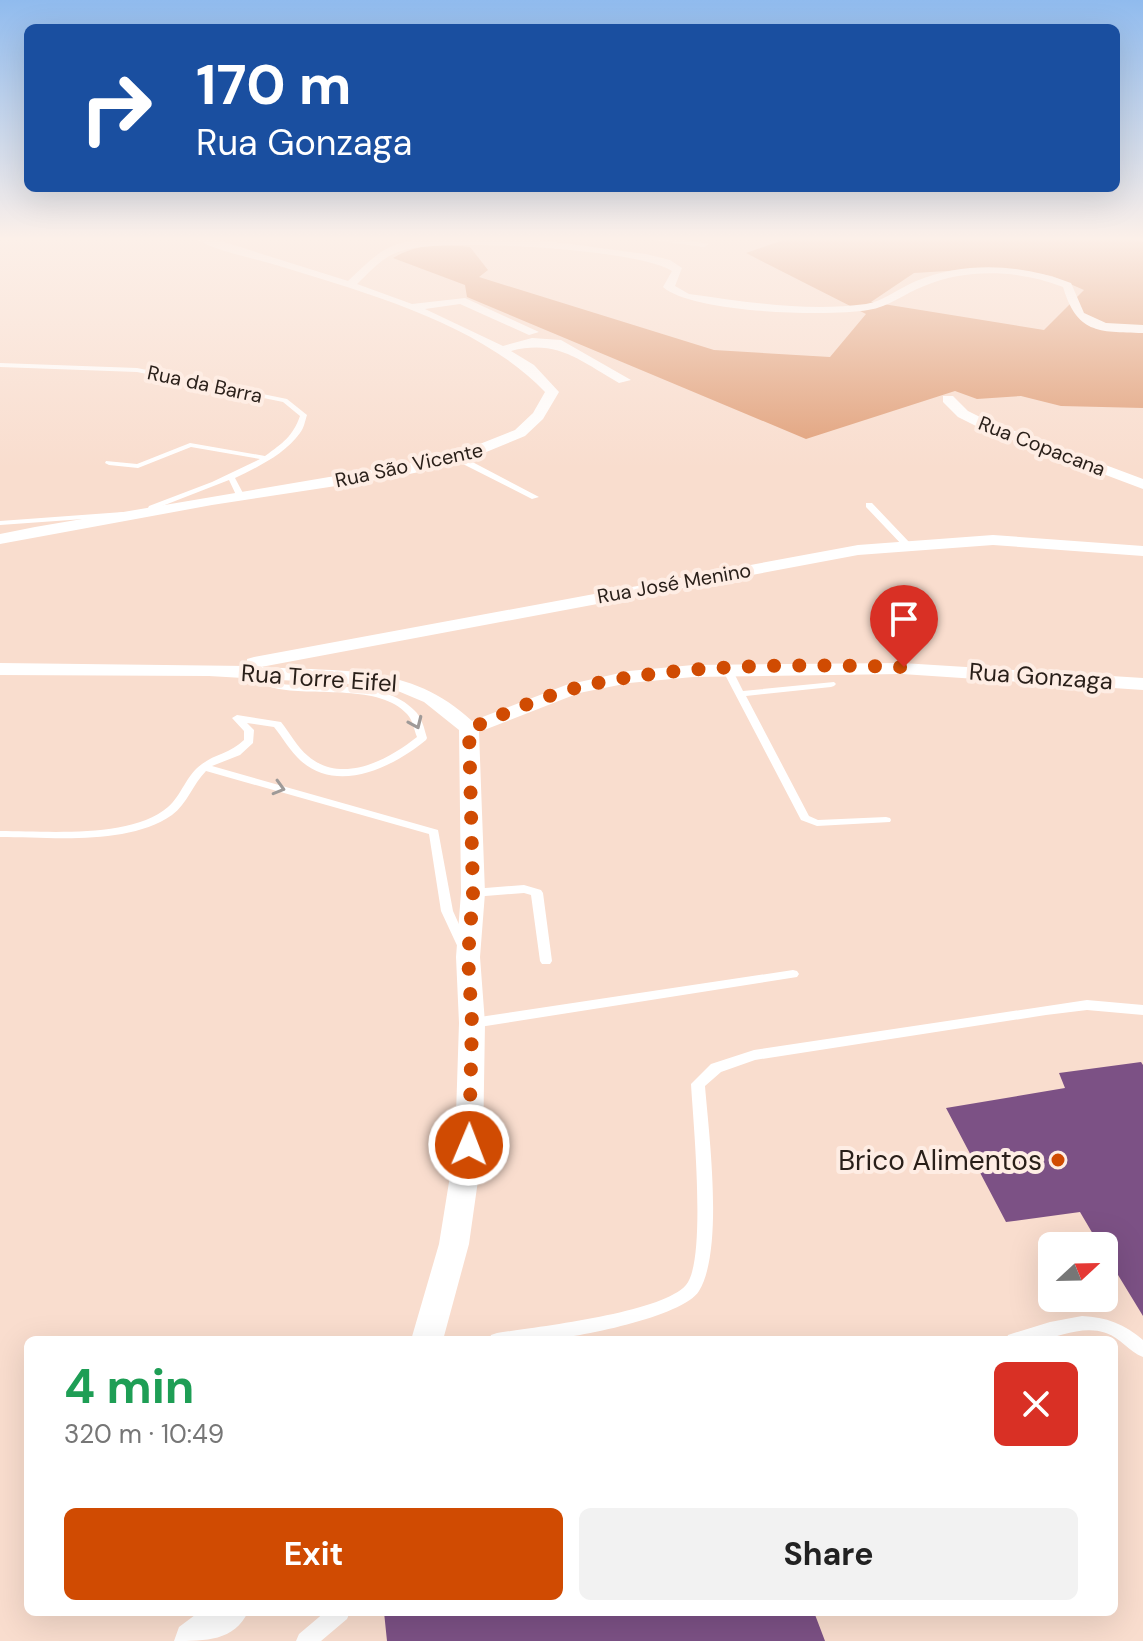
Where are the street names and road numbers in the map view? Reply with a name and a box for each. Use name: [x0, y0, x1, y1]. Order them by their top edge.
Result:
street label: Rua da Barra: [145, 359, 265, 409]
street label: Rua Copacana: [975, 410, 1109, 482]
street label: Rua São Vicente: [333, 437, 485, 493]
street label: Rua José Menino: [595, 557, 753, 609]
street label: Rua Gonzaga: [968, 656, 1114, 696]
street label: Rua Torre Eifel: [240, 657, 398, 699]

